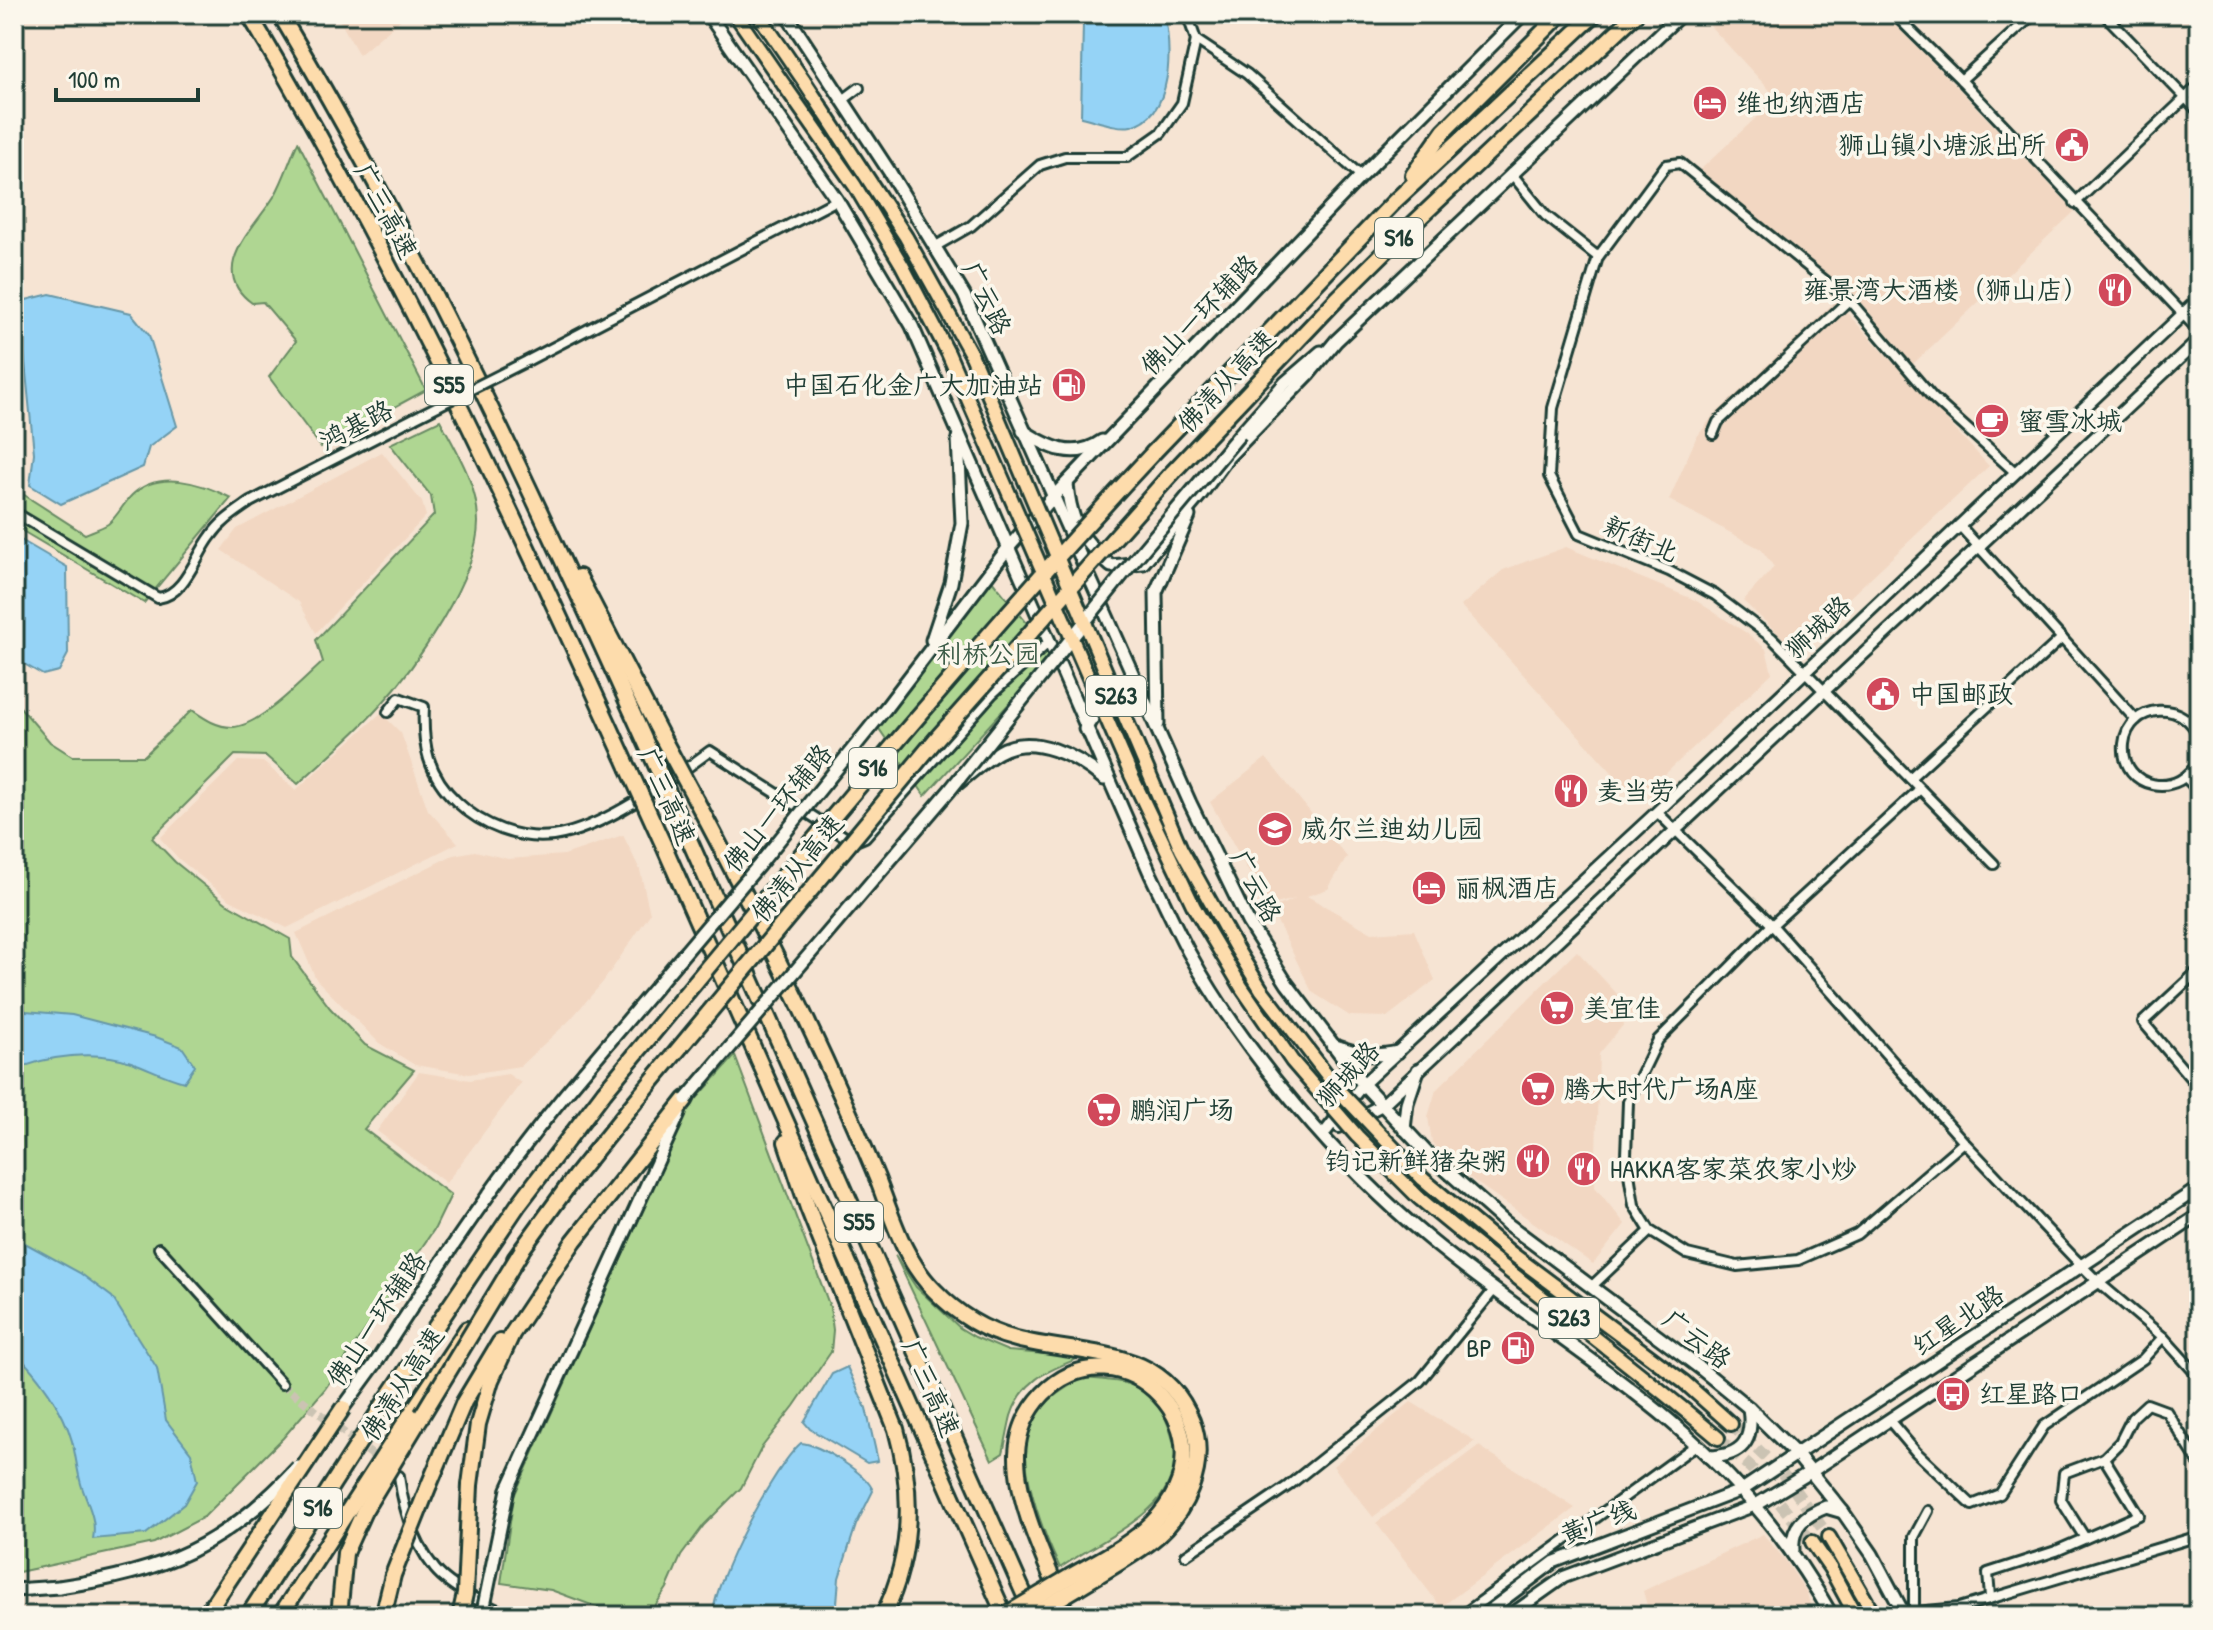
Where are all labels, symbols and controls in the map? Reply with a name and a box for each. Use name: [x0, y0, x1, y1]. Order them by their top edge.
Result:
scale bar: [56, 52, 198, 102]
text: 100 m: [68, 63, 120, 95]
hotel icon: 维也纳酒店: [1691, 84, 1729, 122]
place label: 维也纳酒店: [1736, 85, 1866, 120]
public building icon: 狮山镇小塘派出所: [2053, 126, 2091, 164]
place label: 狮山镇小塘派出所: [1838, 127, 2046, 162]
street label: 广三高速: [347, 157, 426, 265]
road number: S16: [1375, 218, 1423, 258]
street label: 佛山一环辅路: [1132, 246, 1265, 383]
street label: 广云路: [955, 255, 1020, 341]
restaurant icon: 雍景湾大酒楼（狮山店）: [2096, 271, 2134, 309]
place label: 雍景湾大酒楼（狮山店）: [1803, 272, 2089, 307]
street label: 佛清从高速: [1169, 321, 1283, 440]
road number: S55: [425, 365, 473, 405]
fuel station icon: 中国石化金广大加油站: [1050, 366, 1088, 404]
place label: 中国石化金广大加油站: [783, 367, 1043, 402]
street label: 鸿基路: [313, 391, 398, 458]
cafe icon: 蜜雪冰城: [1973, 402, 2011, 440]
place label: 蜜雪冰城: [2018, 403, 2122, 438]
street label: 新街北: [1598, 507, 1684, 570]
street label: 狮城路: [1777, 587, 1858, 666]
park label: 利桥公园: [936, 636, 1040, 671]
public building icon: 中国邮政: [1864, 675, 1902, 713]
road number: S263: [1086, 676, 1146, 716]
place label: 中国邮政: [1909, 676, 2013, 711]
street label: 佛山一环辅路: [714, 736, 839, 879]
street label: 广三高速: [630, 741, 705, 850]
road number: S16: [849, 748, 897, 788]
restaurant icon: 麦当劳: [1552, 772, 1590, 810]
place label: 麦当劳: [1597, 773, 1675, 808]
street label: 佛清从高速: [742, 806, 851, 929]
school or university icon: 威尔兰迪幼儿园: [1256, 810, 1294, 848]
place label: 威尔兰迪幼儿园: [1301, 811, 1483, 846]
street label: 广云路: [1223, 843, 1290, 928]
hotel icon: 丽枫酒店: [1410, 869, 1448, 907]
place label: 丽枫酒店: [1455, 870, 1559, 905]
supermarket icon: 美宜佳: [1538, 989, 1576, 1027]
place label: 美宜佳: [1583, 990, 1661, 1025]
street label: 狮城路: [1309, 1033, 1387, 1114]
supermarket icon: 腾大时代广场A座: [1519, 1070, 1557, 1108]
place label: 腾大时代广场A座: [1564, 1071, 1759, 1106]
supermarket icon: 鹏润广场: [1085, 1091, 1123, 1129]
place label: 鹏润广场: [1130, 1092, 1234, 1127]
restaurant icon: 钧记新鲜猪杂粥: [1514, 1142, 1552, 1180]
place label: 钧记新鲜猪杂粥: [1325, 1143, 1507, 1178]
restaurant icon: HAKKA客家菜农家小炒: [1565, 1150, 1603, 1188]
place label: HAKKA客家菜农家小炒: [1610, 1151, 1857, 1186]
road number: S55: [835, 1202, 883, 1242]
street label: 佛山一环辅路: [317, 1244, 434, 1393]
street label: 红星北路: [1905, 1276, 2011, 1363]
road number: S263: [1539, 1298, 1599, 1338]
street label: 广云路: [1656, 1301, 1739, 1376]
street label: 佛清从高速: [351, 1320, 452, 1448]
fuel station icon: BP: [1499, 1329, 1537, 1367]
place label: BP: [1466, 1330, 1492, 1365]
street label: 广三高速: [894, 1333, 969, 1442]
bus stop icon: 红星路口: [1934, 1375, 1972, 1413]
place label: 红星路口: [1979, 1376, 2083, 1411]
road number: S16: [294, 1488, 342, 1528]
street label: 黄广线: [1555, 1491, 1641, 1552]

